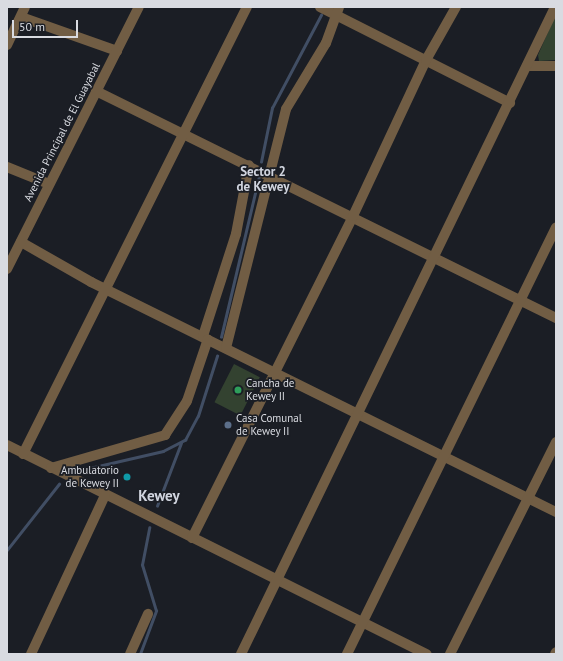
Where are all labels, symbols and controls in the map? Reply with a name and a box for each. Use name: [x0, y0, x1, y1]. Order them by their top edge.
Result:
scale bar: [14, 12, 80, 38]
text: 50 m: [19, 19, 45, 34]
street label: Avenida Principal de El Guayabal: [21, 60, 103, 204]
district label: Sector 2 de Kewey: [237, 165, 289, 196]
place label: Cancha de Kewey II: [246, 377, 294, 403]
marker: Cancha de Kewey II: [233, 385, 243, 395]
place label: Casa Comunal de Kewey II: [236, 412, 302, 438]
marker: Casa Comunal de Kewey II: [223, 420, 233, 430]
place label: Ambulatorio de Kewey II: [61, 464, 119, 490]
marker: Ambulatorio de Kewey II: [122, 472, 132, 482]
district label: Kewey: [138, 487, 180, 505]

